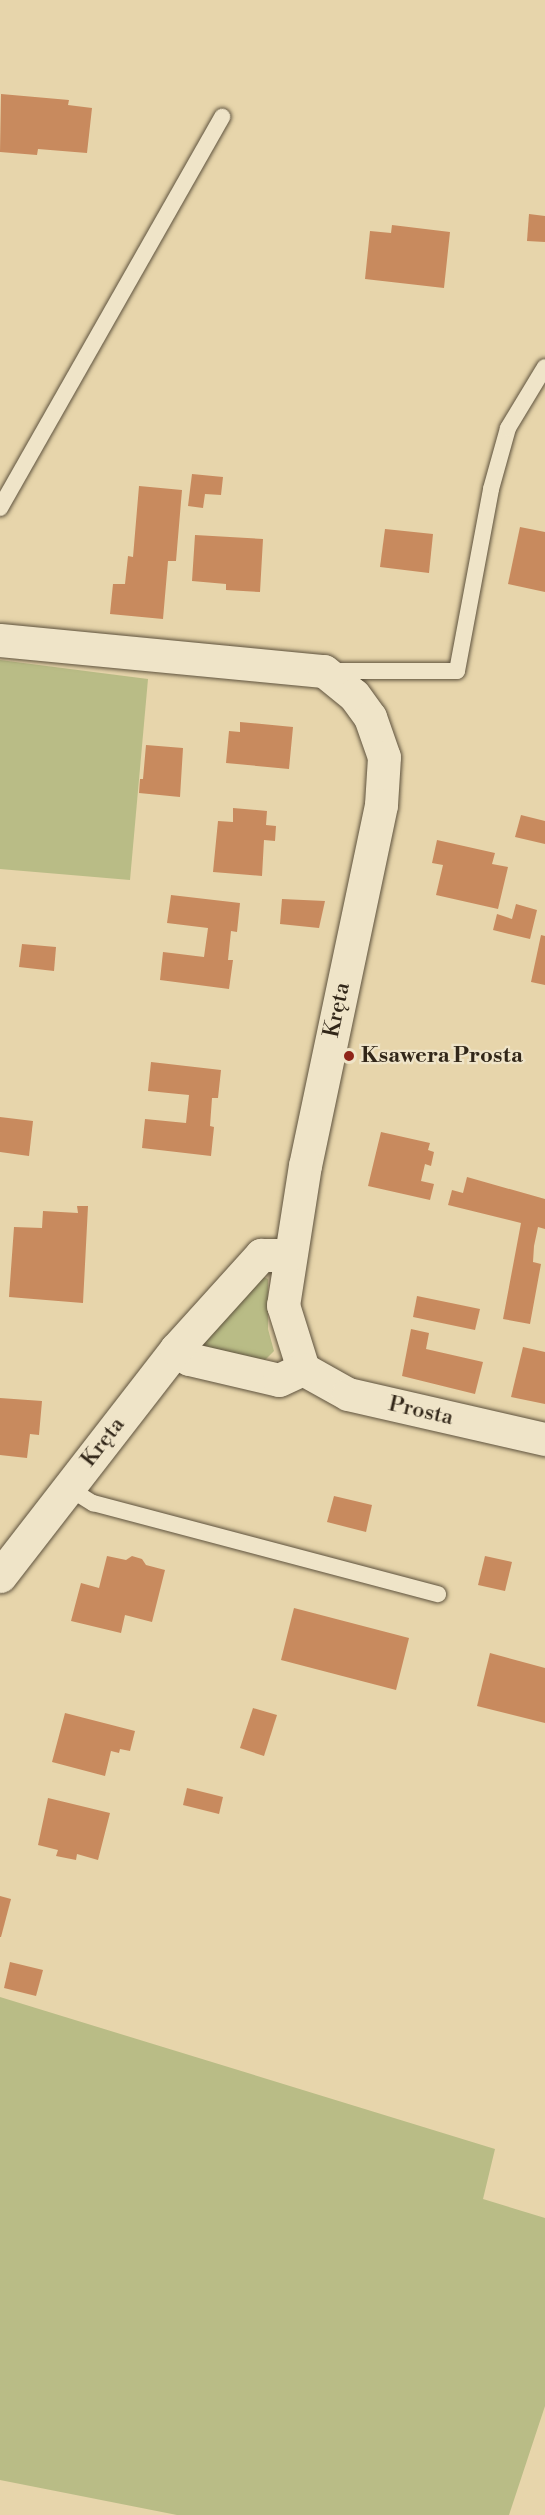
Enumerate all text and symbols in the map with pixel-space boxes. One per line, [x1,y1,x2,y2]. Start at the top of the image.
street label: Kręta [318,980,356,1040]
place label: Ksawera Prosta [361,1043,523,1069]
marker: Ksawera Prosta [342,1049,356,1063]
street label: Prosta [386,1391,456,1431]
street label: Kręta [75,1412,131,1472]

